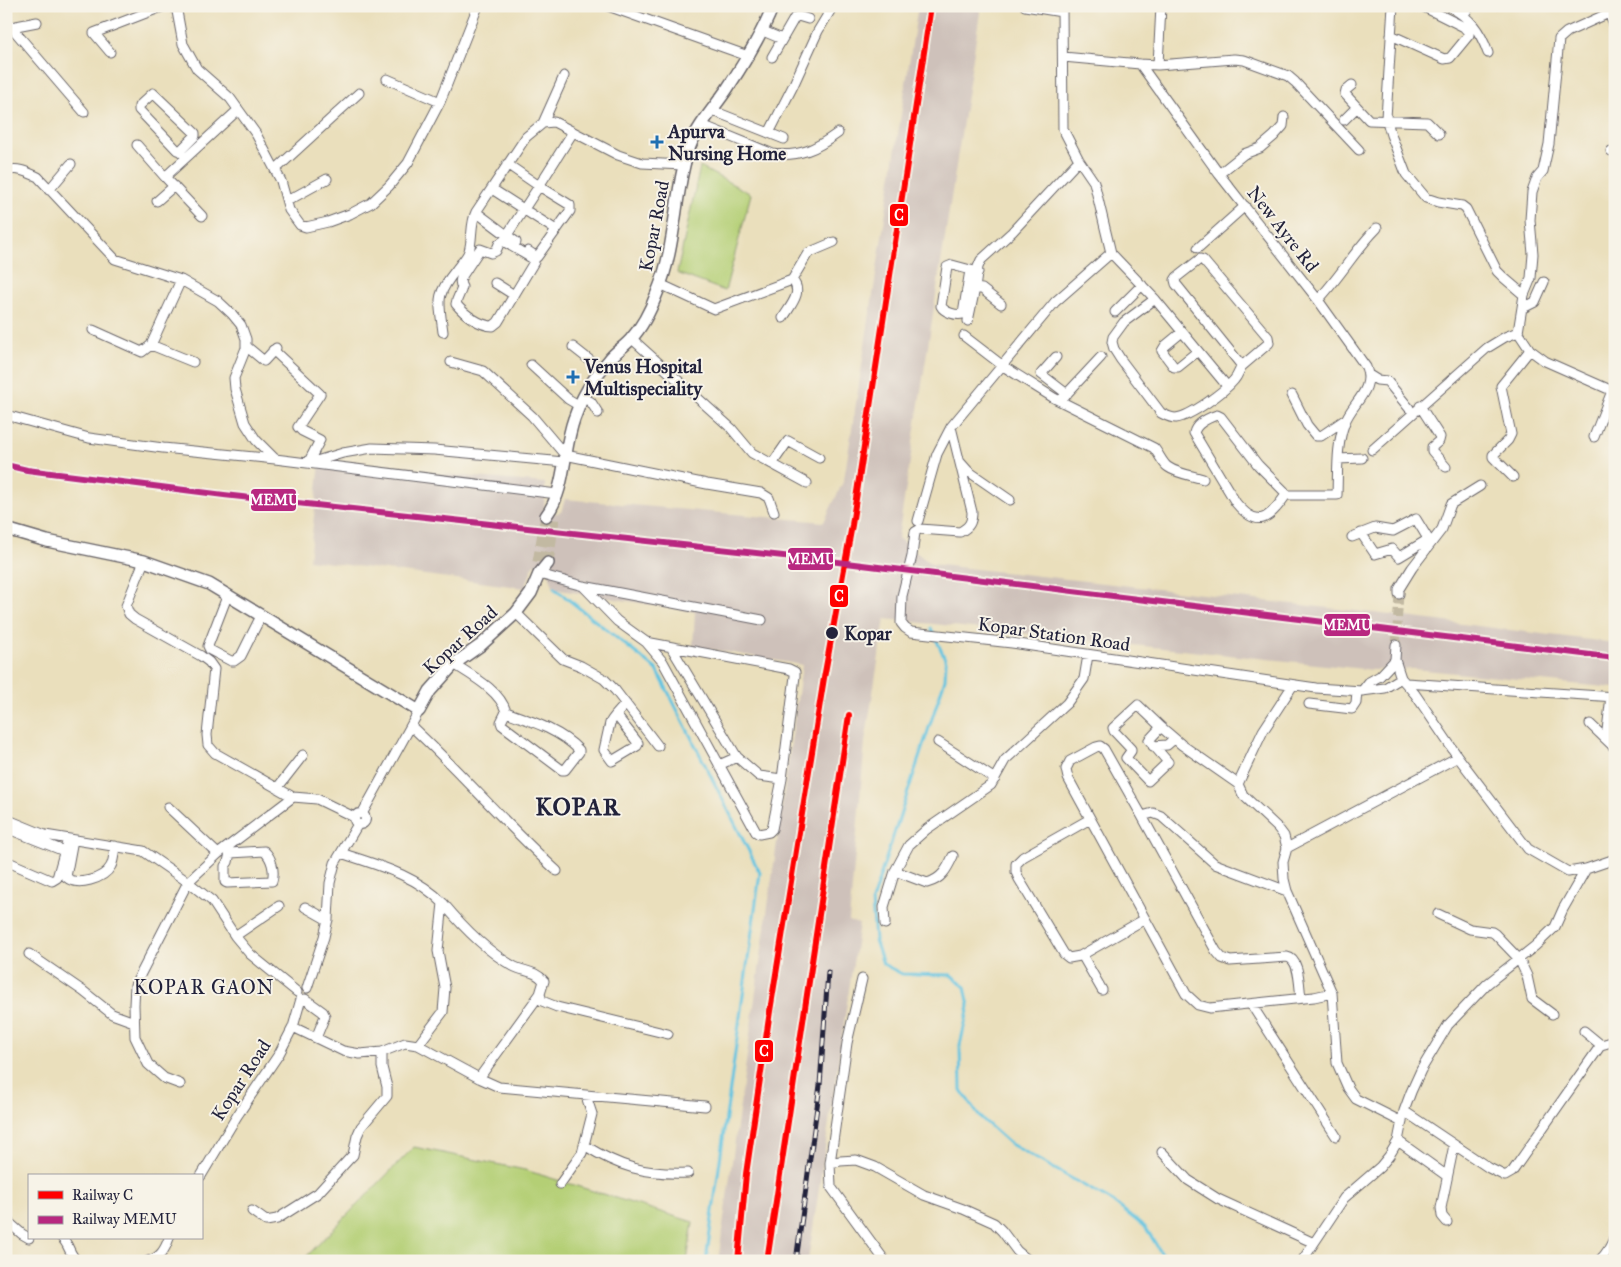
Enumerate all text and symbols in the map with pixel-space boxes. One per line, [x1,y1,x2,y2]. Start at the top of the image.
place label: Apurva Nursing Home [666,120,786,166]
marker: Apurva Nursing Home [650,135,664,149]
street label: Kopar Road [634,178,674,273]
street label: New Ayre Rd [1242,181,1324,277]
line badge: C [889,203,909,227]
text: C [894,207,904,224]
place label: Venus Hospital Multispeciality [583,355,703,401]
marker: Venus Hospital Multispeciality [566,370,580,384]
line badge: MEMU [250,488,297,512]
text: MEMU [249,492,300,509]
line badge: MEMU [787,547,834,571]
text: MEMU [786,551,837,568]
line badge: C [829,584,849,608]
text: C [834,588,844,605]
street label: Kopar Road [418,600,502,679]
street label: Kopar Station Road [976,612,1132,656]
line badge: MEMU [1323,613,1371,637]
text: MEMU [1322,617,1373,634]
place label: Kopar [844,622,892,646]
marker: Kopar [824,625,840,641]
district label: KOPAR [535,792,621,822]
district label: KOPAR GAON [134,975,274,999]
street label: Kopar Road [206,1035,276,1125]
line badge: C [754,1039,774,1063]
text: C [759,1043,769,1060]
legend [28,1174,202,1240]
text: Railway C [72,1186,133,1204]
text: Railway MEMU [72,1210,177,1228]

